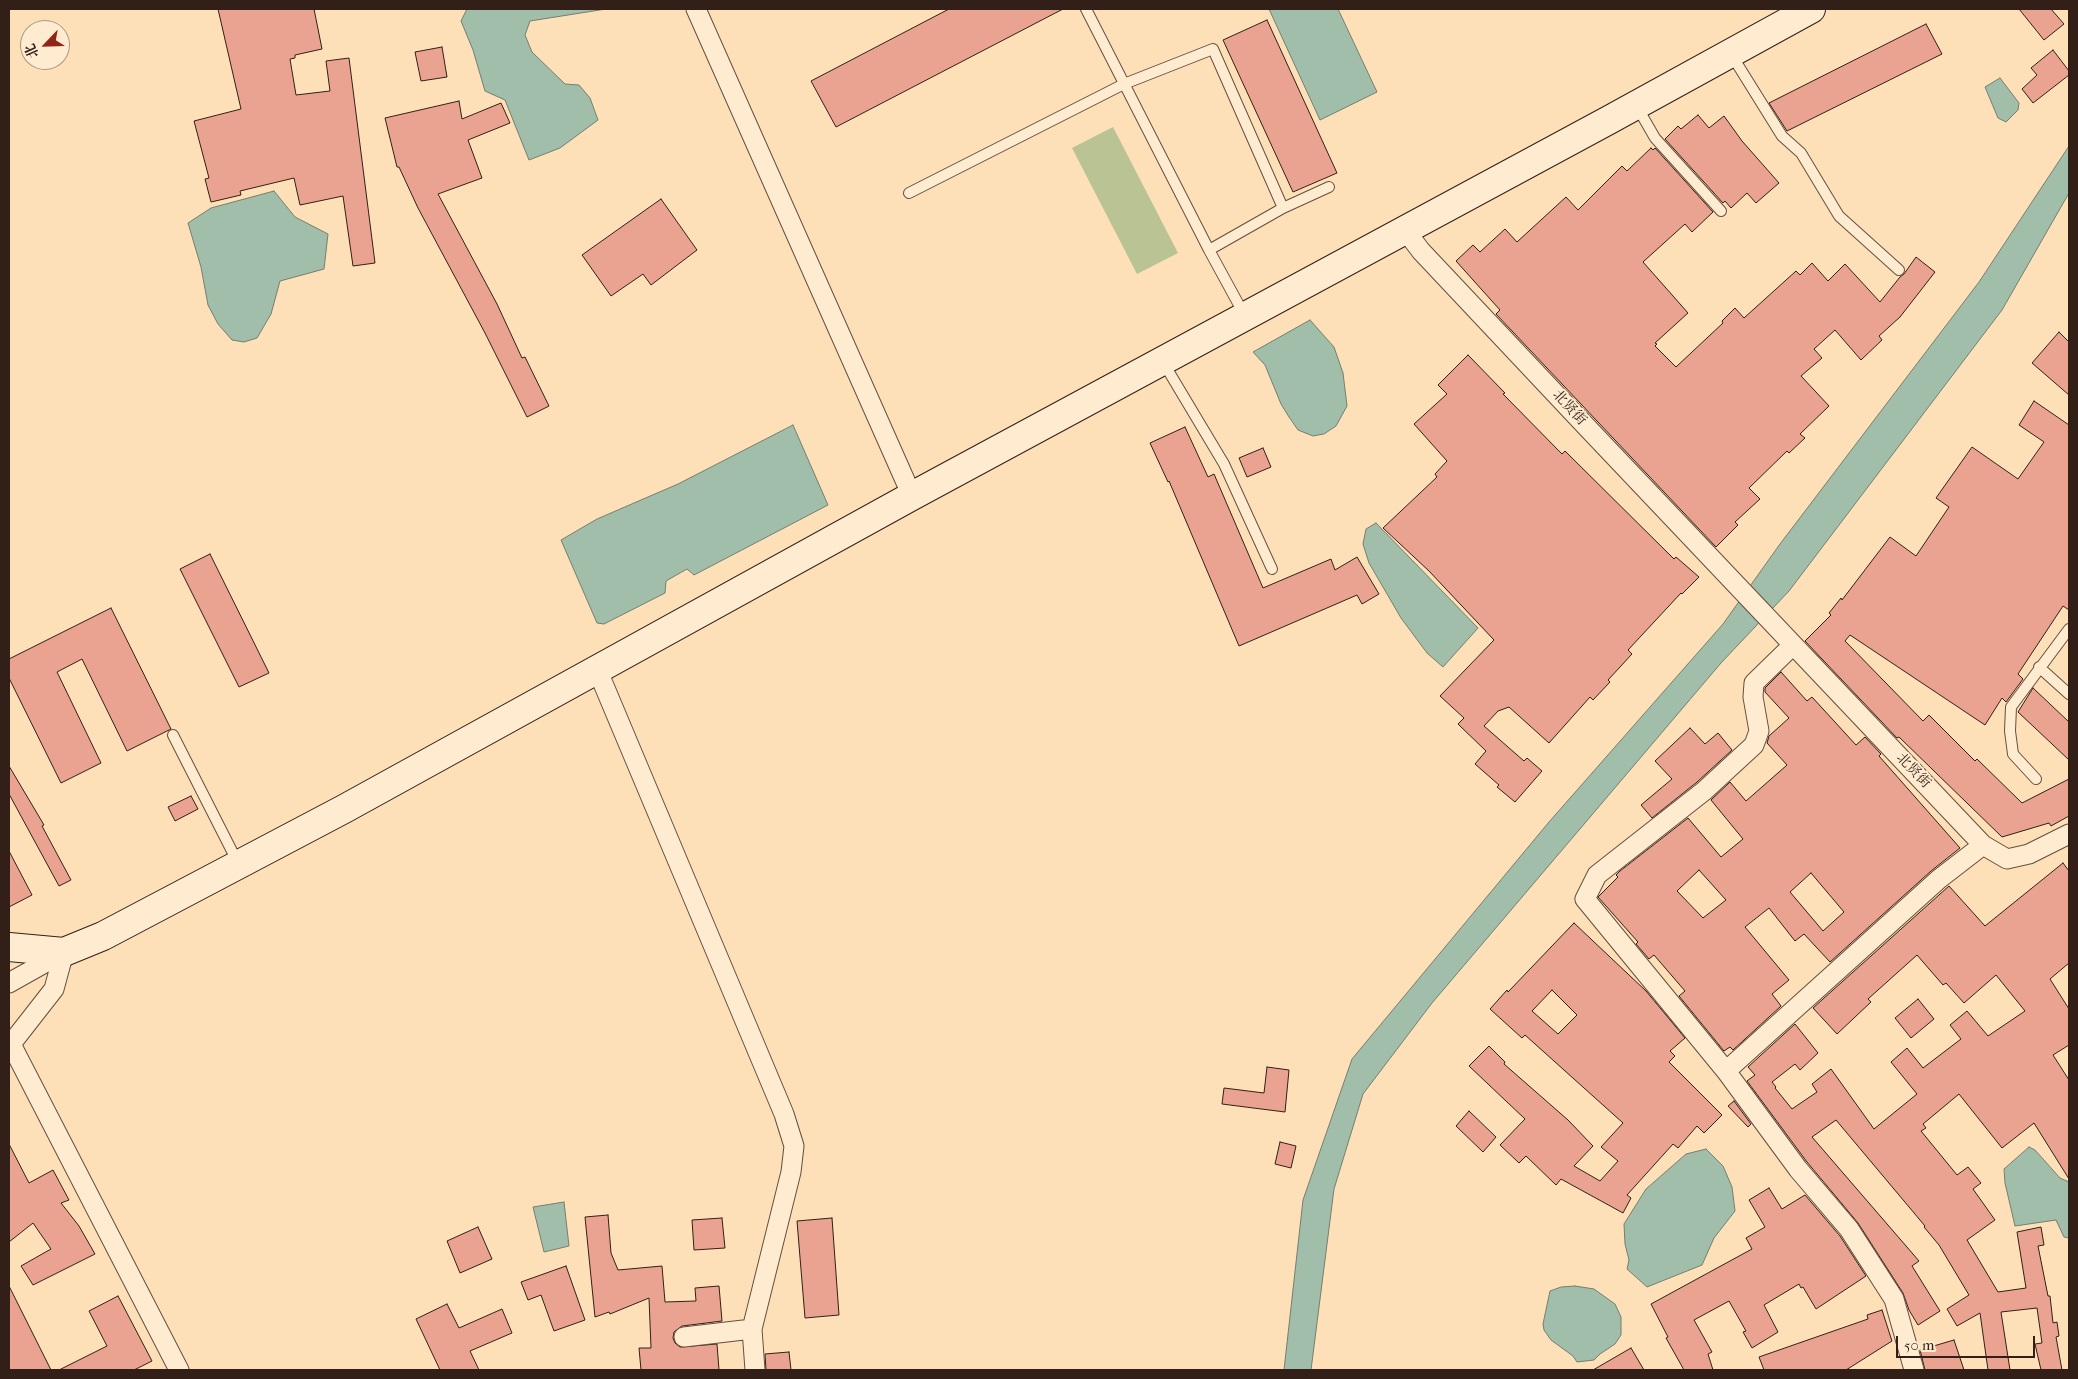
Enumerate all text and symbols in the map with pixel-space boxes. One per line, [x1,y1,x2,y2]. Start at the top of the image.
north arrow [20,20,70,70]
text: 北 [21,41,42,61]
street label: 北贤街 [1549,387,1589,429]
street label: 北贤街 [1892,750,1934,792]
scale bar [1898,1326,2037,1358]
text: 50 m [1904,1336,1934,1354]

